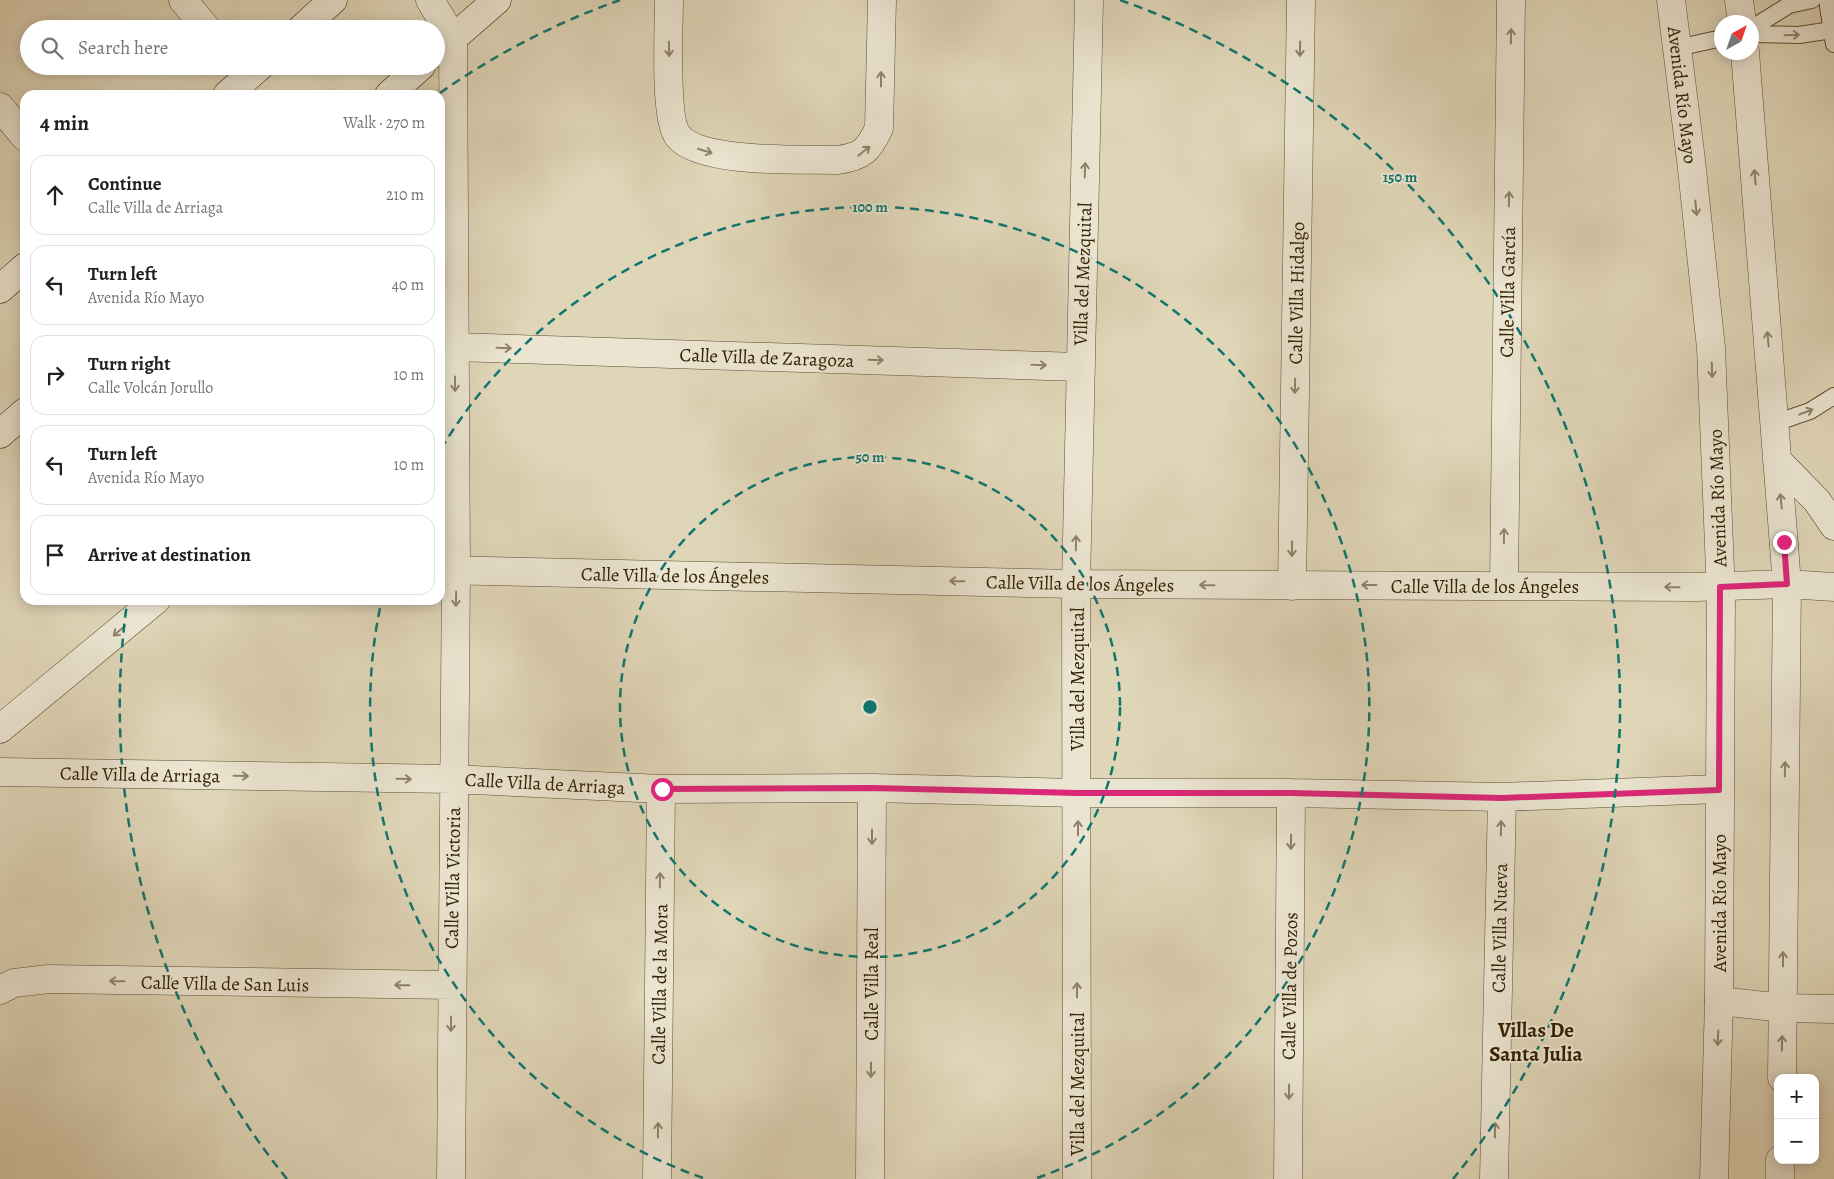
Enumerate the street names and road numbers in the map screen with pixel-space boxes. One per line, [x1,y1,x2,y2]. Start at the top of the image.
street label: Avenida Río Mayo [1661,24,1703,165]
street label: Villa del Mezquital [1067,202,1099,347]
street label: Calle Villa Hidalgo [1283,222,1311,365]
street label: Calle Villa García [1494,226,1522,358]
street label: Calle Villa de Zaragoza [679,342,855,374]
street label: Avenida Río Mayo [1703,429,1733,568]
street label: Calle Villa de los Ángeles [581,561,769,591]
street label: Calle Villa de los Ángeles [986,569,1174,599]
street label: Calle Villa de los Ángeles [1391,574,1579,600]
street label: Villa del Mezquital [1065,607,1091,752]
street label: Calle Villa de Arriaga [60,761,221,789]
street label: Calle Villa de Arriaga [464,767,626,801]
street label: Calle Villa Victoria [439,807,467,949]
street label: Avenida Río Mayo [1707,834,1733,973]
street label: Calle Villa Nueva [1486,863,1514,993]
street label: Calle Villa de la Mora [646,903,674,1065]
street label: Calle Villa de Pozos [1276,912,1304,1060]
street label: Calle Villa Real [859,927,885,1041]
street label: Calle Villa de San Luis [141,970,309,998]
street label: Villa del Mezquital [1065,1012,1091,1157]

